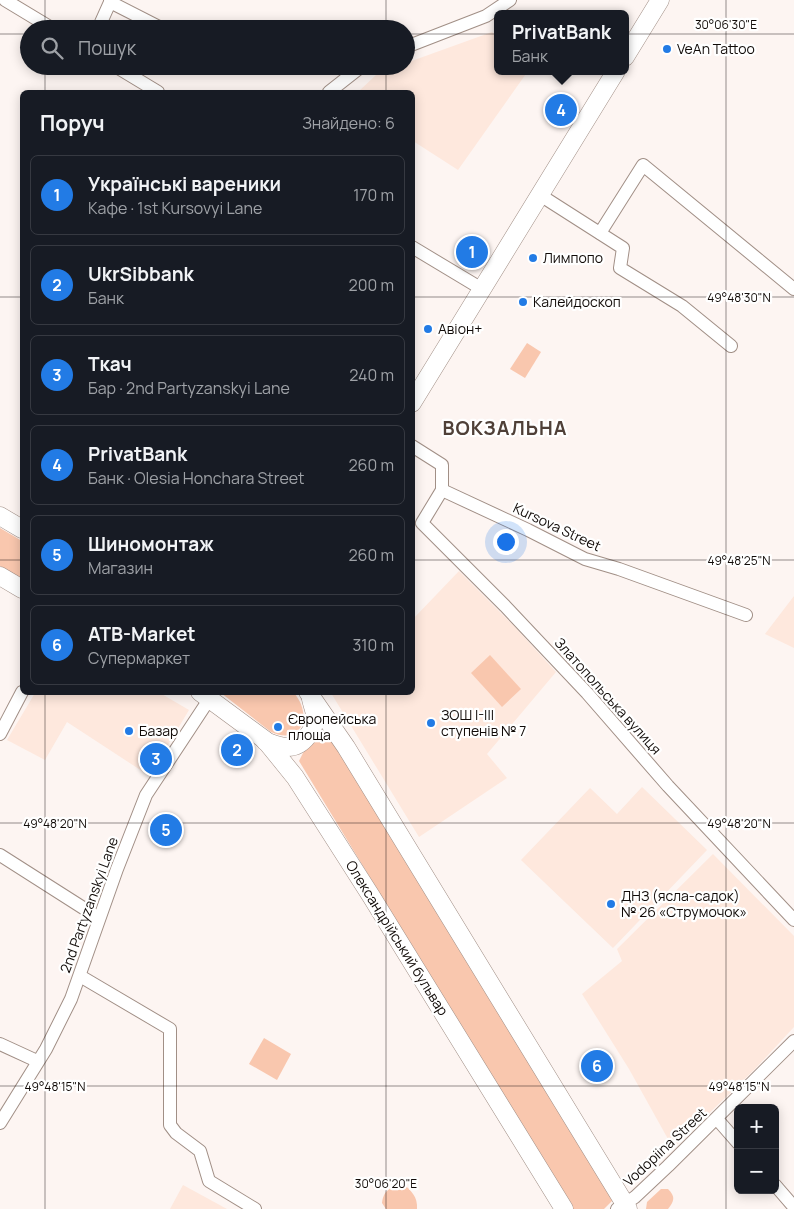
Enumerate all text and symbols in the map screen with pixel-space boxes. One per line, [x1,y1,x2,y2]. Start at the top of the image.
popup [494,10,629,75]
text: 30°06'30"E [695,16,757,33]
text: PrivatBank [512,19,611,45]
search box [20,20,415,75]
icon: search [38,34,66,62]
text: Пошук [78,35,136,61]
place label: VeAn Tattoo [677,39,755,58]
marker: VeAn Tattoo [661,43,673,55]
text: Банк [512,45,548,67]
pin: 4 [545,91,577,129]
text: Поруч [40,109,105,137]
text: Знайдено: 6 [302,112,395,134]
text: Українські вареники [88,171,281,197]
text: 1 [53,184,61,206]
text: 170 m [353,184,394,206]
text: Кафе · 1st Kursovyi Lane [88,197,262,219]
pin: 1 [456,233,488,271]
place label: Лимпопо [543,248,603,267]
marker: Лимпопо [527,252,539,264]
text: UkrSibbank [88,261,194,287]
text: 2 [52,274,62,296]
text: 200 m [349,274,394,296]
text: Банк [88,287,124,309]
text: 49°48'30"N [707,289,771,306]
place label: Калейдоскоп [533,292,621,311]
marker: Калейдоскоп [517,296,529,308]
place label: Авіон+ [438,319,482,338]
marker: Авіон+ [422,323,434,335]
text: Ткач [88,351,132,377]
text: 3 [52,364,62,386]
text: 240 m [349,364,394,386]
text: Бар · 2nd Partyzanskyi Lane [88,377,290,399]
district label: ВОКЗАЛЬНА [443,415,567,441]
text: PrivatBank [88,441,187,467]
text: 4 [52,454,62,476]
text: 260 m [348,454,394,476]
text: Банк · Olesia Honchara Street [88,467,305,489]
street label: Kursova Street [510,498,604,555]
your location [493,529,519,555]
text: Шиномонтаж [88,531,214,557]
text: 5 [52,544,62,566]
text: 260 m [348,544,394,566]
text: 49°48'25"N [707,552,771,569]
text: Магазин [88,557,153,579]
text: ATB-Market [88,621,196,647]
street label: Златопольська вулиця [551,633,666,758]
text: 6 [52,634,62,656]
text: 310 m [352,634,394,656]
text: Супермаркет [88,647,190,669]
place label: ЗОШ І-ІІІ ступенів № 7 [441,705,526,740]
place label: Європейська площа [288,709,376,744]
marker: ЗОШ І-ІІІ ступенів № 7 [425,717,437,729]
place label: Базар [139,721,178,740]
marker: Європейська площа [272,721,284,733]
marker: Базар [123,725,135,737]
pin: 2 [221,731,253,769]
pin: 3 [140,740,172,778]
pin: 5 [150,811,182,849]
text: 49°48'20"N [23,815,87,832]
text: 49°48'20"N [707,815,771,832]
street label: 2nd Partyzanskyi Lane [55,834,122,975]
street label: Олександрійський бульвар [342,857,453,1019]
place label: ДНЗ (ясла-садок) № 26 «Струмочок» [621,886,747,921]
marker: ДНЗ (ясла-садок) № 26 «Струмочок» [605,898,617,910]
pin: 6 [581,1047,613,1085]
text: 49°48'15"N [25,1078,85,1095]
text: 49°48'15"N [709,1078,769,1095]
street label: Vodopiina Street [619,1103,711,1190]
map controls [734,1104,779,1194]
button: + [734,1104,779,1149]
button: − [734,1149,779,1194]
text: 30°06'20"E [355,1175,417,1192]

